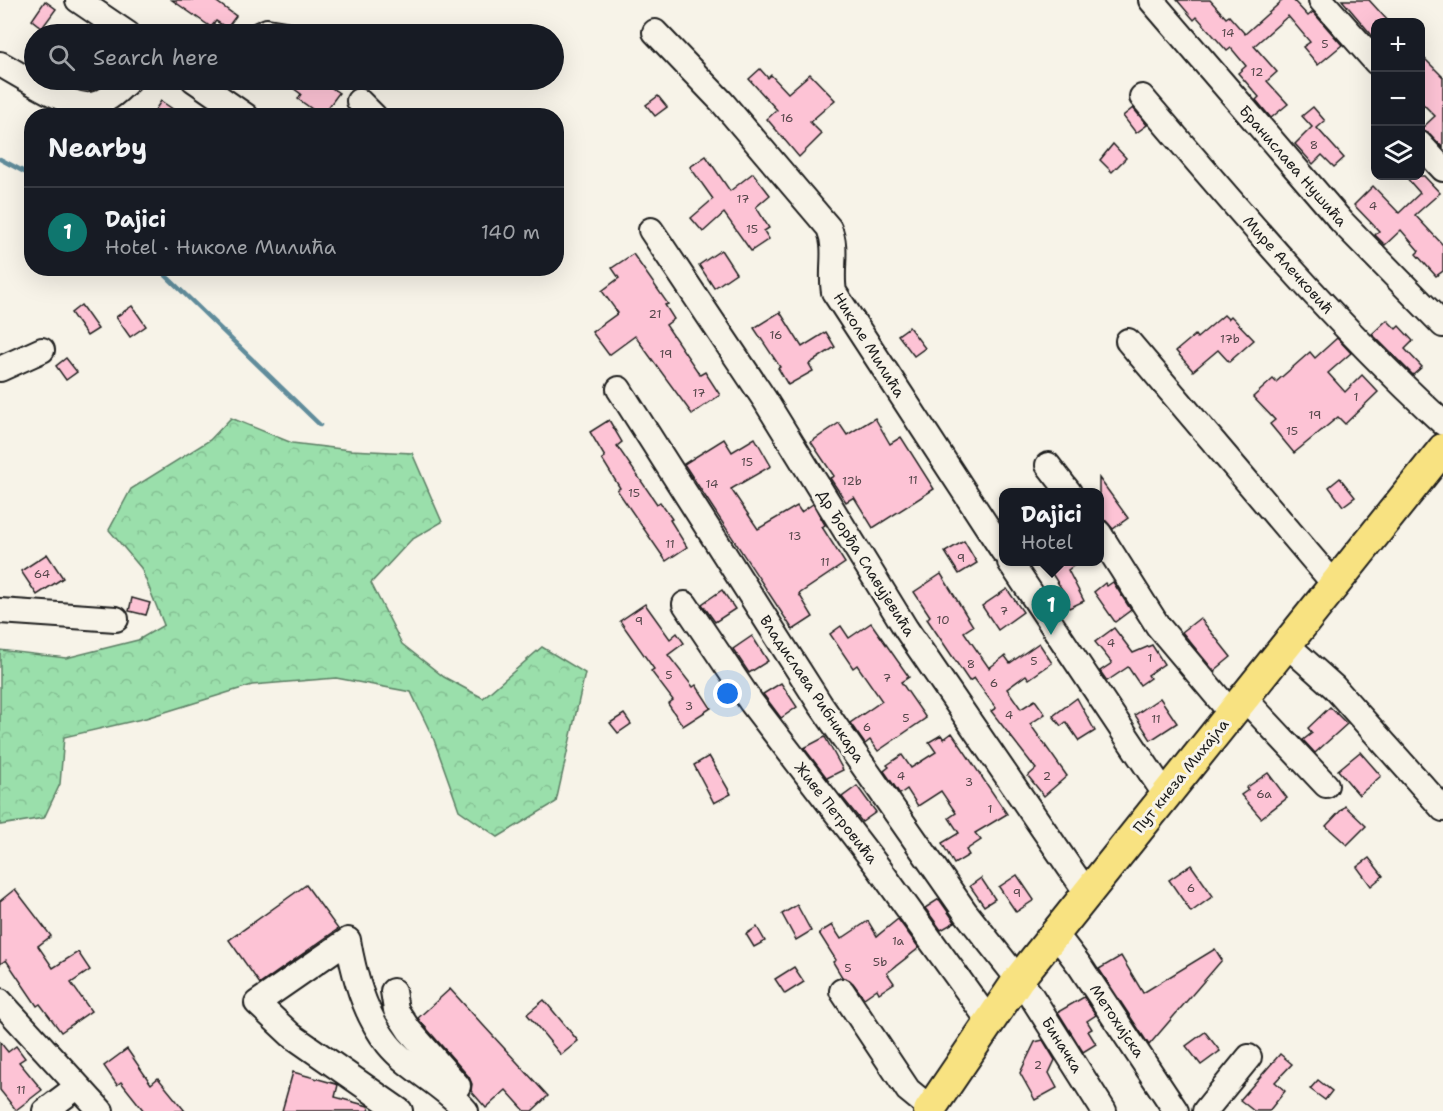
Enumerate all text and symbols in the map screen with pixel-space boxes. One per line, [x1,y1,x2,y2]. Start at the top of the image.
map controls [1371,18,1425,180]
button: + [1371,18,1425,72]
search box [24,24,564,90]
house number: 14 [1222,25,1234,41]
house number: 5 [1321,36,1329,52]
icon: search [45,41,78,74]
text: Search here [93,43,219,72]
house number: 12 [1251,64,1263,80]
button: − [1371,72,1425,126]
street label: Бранислава Нушића [1235,101,1352,231]
house number: 16 [780,110,794,126]
button: layers [1371,126,1425,180]
text: Nearby [48,130,147,165]
house number: 8 [1310,137,1318,153]
house number: 17 [737,191,749,207]
house number: 4 [1369,198,1377,214]
text: Dajici [105,205,166,234]
street label: Мире Алечковић [1238,212,1338,318]
text: 1 [63,219,72,245]
text: 140 m [481,219,540,245]
house number: 15 [746,221,758,237]
text: Hotel · Николе Милића [105,234,336,260]
street label: Николе Милића [829,289,910,402]
house number: 21 [649,306,661,322]
house number: 16 [769,327,783,343]
house number: 17b [1220,331,1240,347]
house number: 19 [660,346,672,362]
house number: 17 [693,385,705,401]
house number: 1 [1353,389,1359,405]
house number: 19 [1309,407,1321,423]
house number: 15 [1286,423,1298,439]
house number: 15 [741,454,753,470]
house number: 11 [908,472,918,488]
house number: 12b [842,473,862,489]
house number: 14 [706,476,718,492]
house number: 15 [628,485,640,501]
street label: Др Ђорђа Славујевића [813,486,920,641]
popup [999,488,1104,566]
text: Dajici [1021,500,1082,529]
house number: 13 [789,528,801,544]
text: Hotel [1021,529,1073,555]
house number: 11 [665,536,675,552]
house number: 9 [957,550,965,566]
house number: 11 [820,554,830,570]
house number: 64 [34,566,50,582]
pin: 1 [1032,586,1070,635]
house number: 7 [1000,603,1008,619]
street label: Владислава Рибникара [755,611,869,767]
house number: 10 [936,612,950,628]
house number: 9 [635,613,643,629]
house number: 4 [1107,635,1115,651]
house number: 1 [1147,650,1153,666]
house number: 5 [1030,653,1038,669]
house number: 8 [967,656,975,672]
house number: 5 [665,667,673,683]
house number: 7 [883,670,891,686]
house number: 6 [990,675,998,691]
your location [713,679,742,708]
house number: 3 [685,698,693,714]
house number: 4 [1005,707,1013,723]
house number: 5 [902,710,910,726]
house number: 11 [1151,711,1161,727]
street label: Пут кнеза Михајла [1129,714,1234,837]
house number: 6 [863,719,871,735]
street label: Живе Петровића [790,758,882,868]
house number: 4 [897,768,905,784]
house number: 2 [1043,768,1051,784]
house number: 3 [965,774,973,790]
house number: 6a [1256,786,1272,802]
house number: 1 [987,801,993,817]
house number: 6 [1187,880,1195,896]
house number: 9 [1013,885,1021,901]
house number: 1a [892,933,905,949]
house number: 5b [873,954,887,970]
house number: 5 [844,960,852,976]
street label: Метохијска [1085,980,1149,1062]
street label: Биначка [1037,1013,1087,1077]
house number: 2 [1034,1057,1042,1073]
house number: 11 [16,1082,26,1098]

